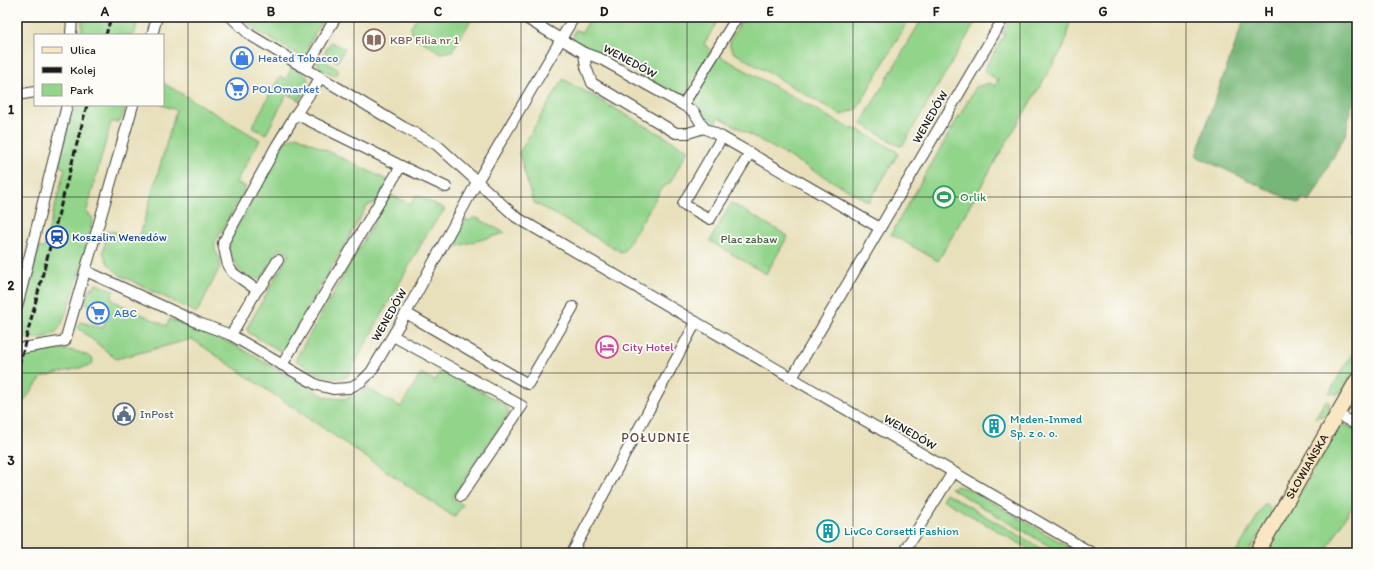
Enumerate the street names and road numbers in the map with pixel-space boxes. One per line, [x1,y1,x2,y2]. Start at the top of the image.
street label: WENEDÓW [601,41,659,81]
street label: WENEDÓW [909,88,951,146]
street label: WENEDÓW [368,286,410,344]
street label: WENEDÓW [881,411,939,453]
street label: SŁOWIAŃSKA [1283,431,1331,501]

